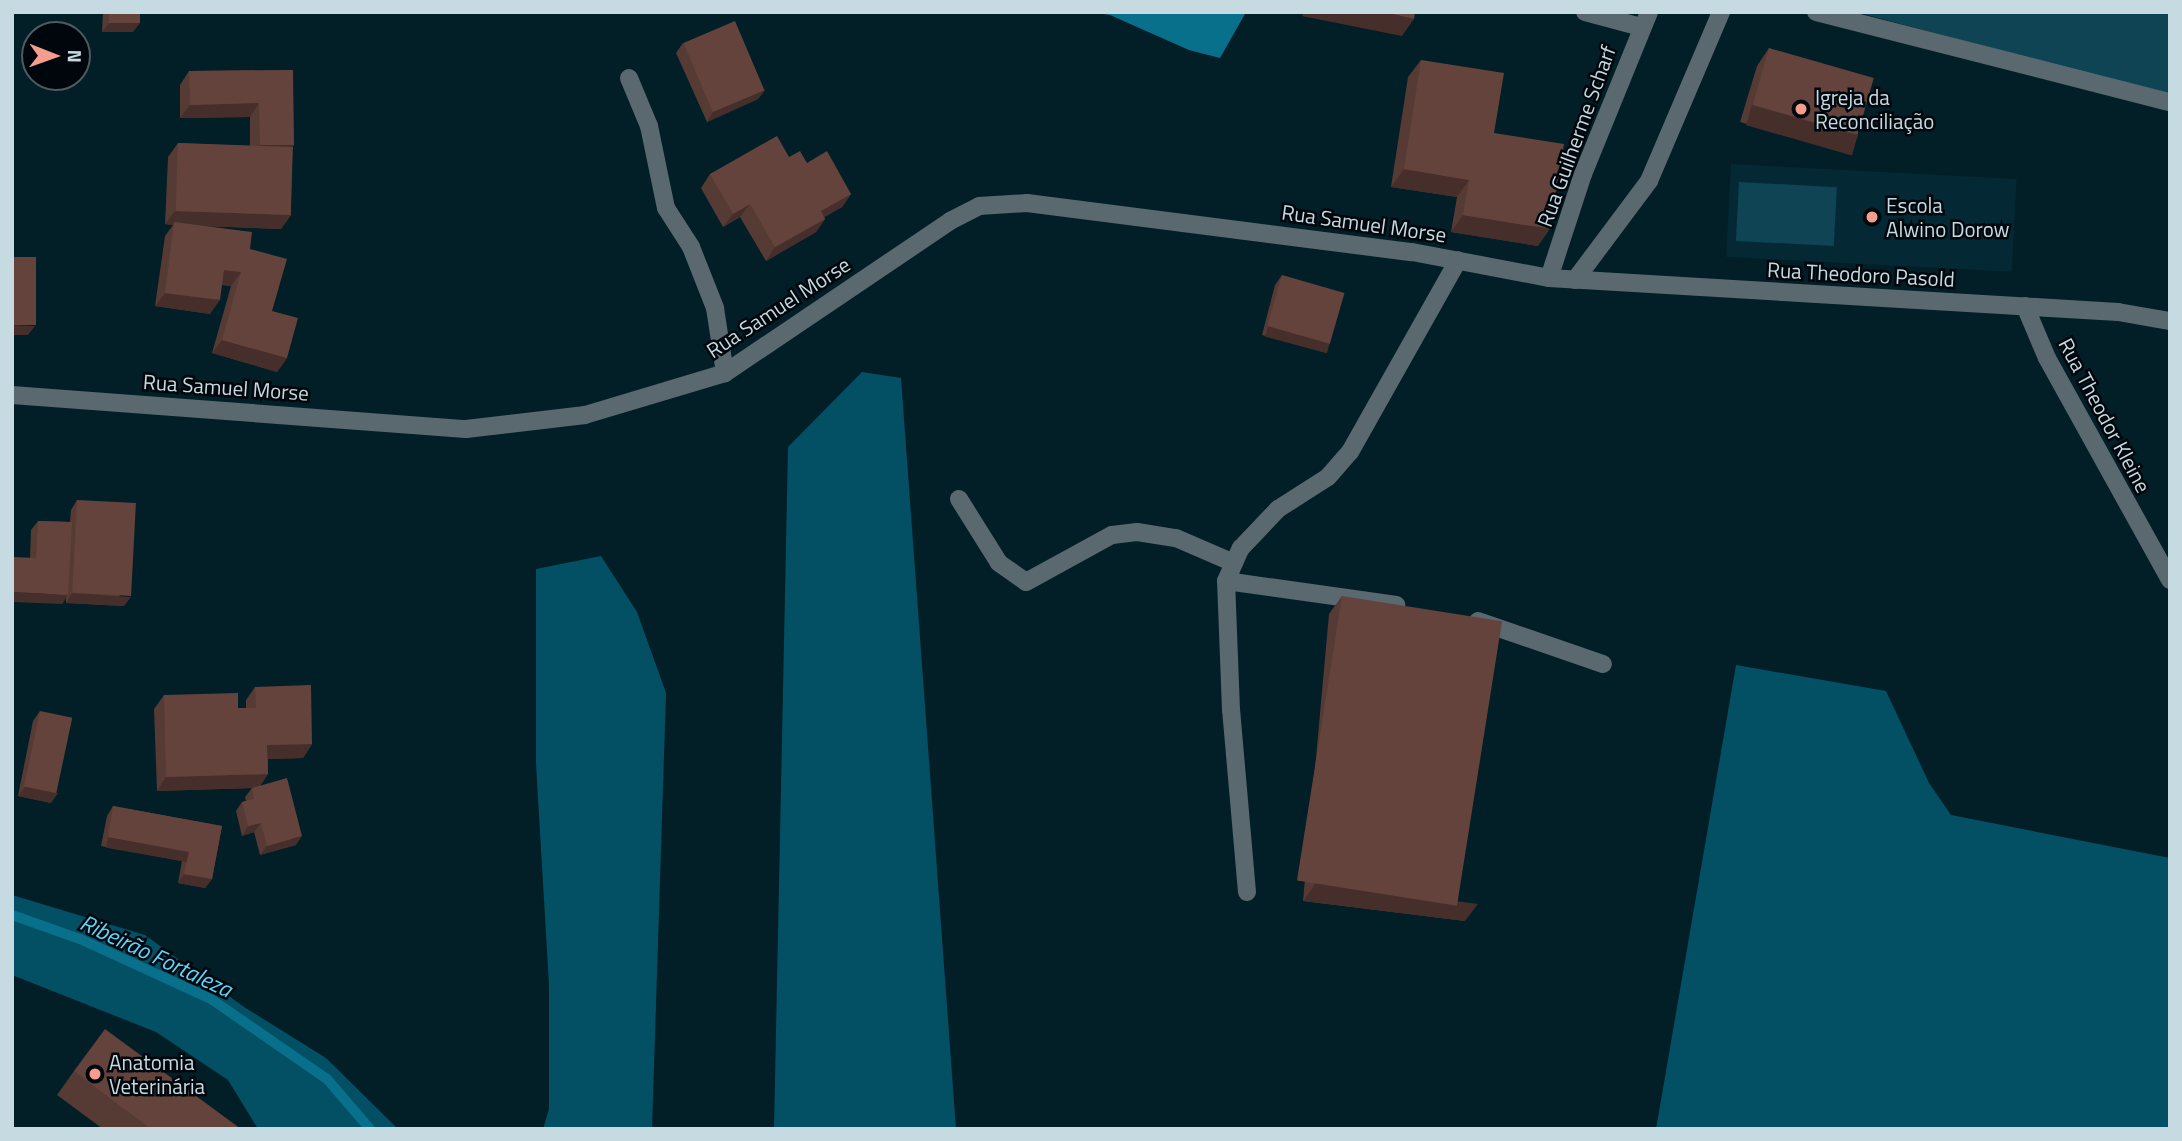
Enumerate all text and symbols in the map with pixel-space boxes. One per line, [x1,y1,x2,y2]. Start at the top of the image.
north arrow [21,21,91,91]
street label: Rua Guilherme Scharf [1531,42,1621,230]
text: N [61,49,90,63]
place label: Igreja da Reconciliação [1815,84,1934,134]
marker: Igreja da Reconciliação [1793,101,1809,117]
place label: Escola Alwino Dorow [1886,192,2010,242]
street label: Rua Samuel Morse [1280,199,1448,247]
marker: Escola Alwino Dorow [1864,209,1880,225]
street label: Rua Samuel Morse [701,251,855,363]
street label: Rua Theodoro Pasold [1767,257,1955,291]
street label: Rua Theodor Kleine [2054,334,2156,496]
street label: Rua Samuel Morse [142,369,310,405]
water label: Ribeirão Fortaleza [76,909,236,1003]
place label: Anatomia Veterinária [109,1049,205,1099]
marker: Anatomia Veterinária [87,1066,103,1082]

